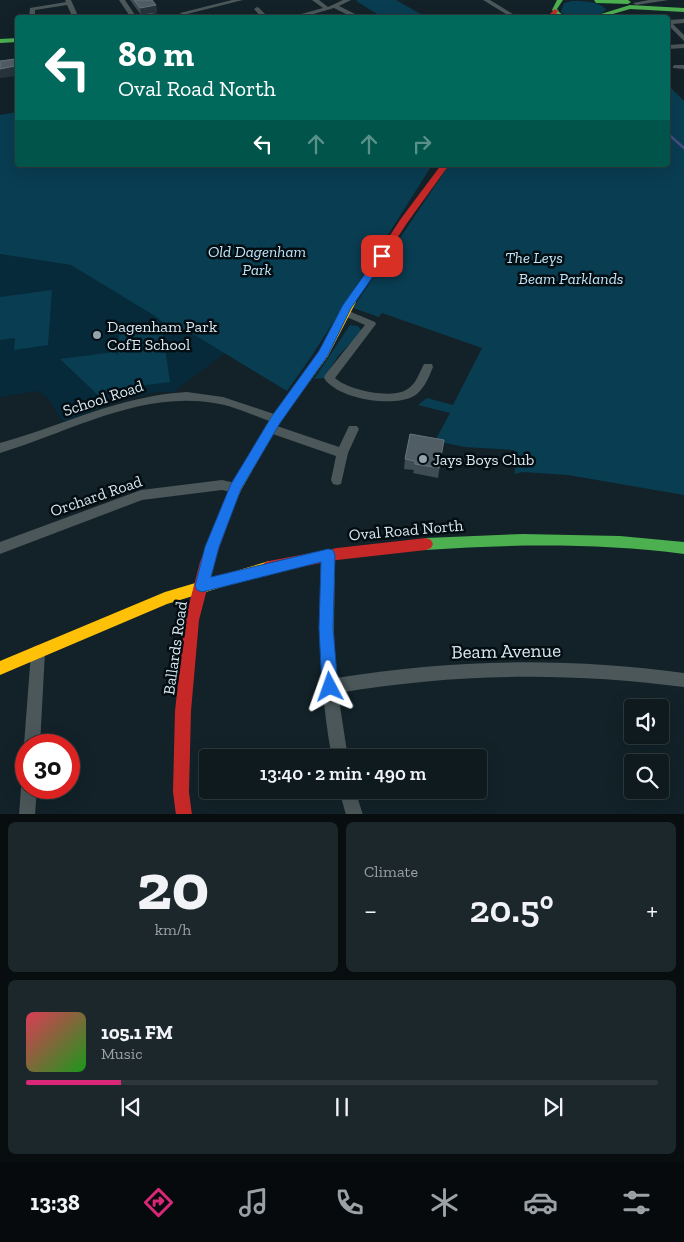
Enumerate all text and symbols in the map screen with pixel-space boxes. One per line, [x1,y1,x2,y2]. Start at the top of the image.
text: 80 m [118,33,194,75]
icon: left [35,35,100,100]
text: Oval Road North [118,75,276,102]
icon: left [249,130,277,158]
icon: ahead [302,130,330,158]
icon: ahead [355,130,383,158]
icon: right [408,130,436,158]
pin [361,235,403,277]
park label: Old Dagenham Park [208,242,306,279]
icon: arrive [368,242,396,270]
park label: The Leys [505,248,563,267]
park label: Beam Parklands [519,269,624,288]
place label: Dagenham Park CofE School [107,317,218,354]
marker: Dagenham Park CofE School [91,329,103,341]
street label: School Road [60,376,146,420]
place label: Jays Boys Club [433,450,534,469]
marker: Jays Boys Club [417,453,429,465]
street label: Orchard Road [48,471,145,521]
street label: Oval Road North [348,516,464,544]
street label: Ballards Road [159,600,191,696]
street label: Beam Avenue [451,639,561,663]
position arrow [303,660,355,712]
map controls [624,699,669,799]
button: sound [624,699,669,744]
speed limit sign: 30 [15,734,80,799]
button: search [624,754,669,799]
text: 13:40 · 2 min · 490 m [260,762,426,785]
text: 20 [137,848,209,926]
text: Climate [364,862,418,881]
text: 20.5° [469,886,554,932]
text: − [364,894,377,927]
text: + [646,894,658,927]
text: km/h [155,920,191,939]
text: 105.1 FM [101,1021,173,1044]
text: Music [101,1044,143,1063]
icon: previous [117,1093,145,1121]
icon: pause [328,1093,356,1121]
icon: next [539,1093,567,1121]
icon: directions [141,1185,176,1220]
icon: music [236,1185,271,1220]
icon: phone [332,1185,367,1220]
icon: climate [427,1185,462,1220]
icon: car [523,1185,558,1220]
icon: filters [619,1185,654,1220]
text: 13:38 [30,1189,80,1216]

